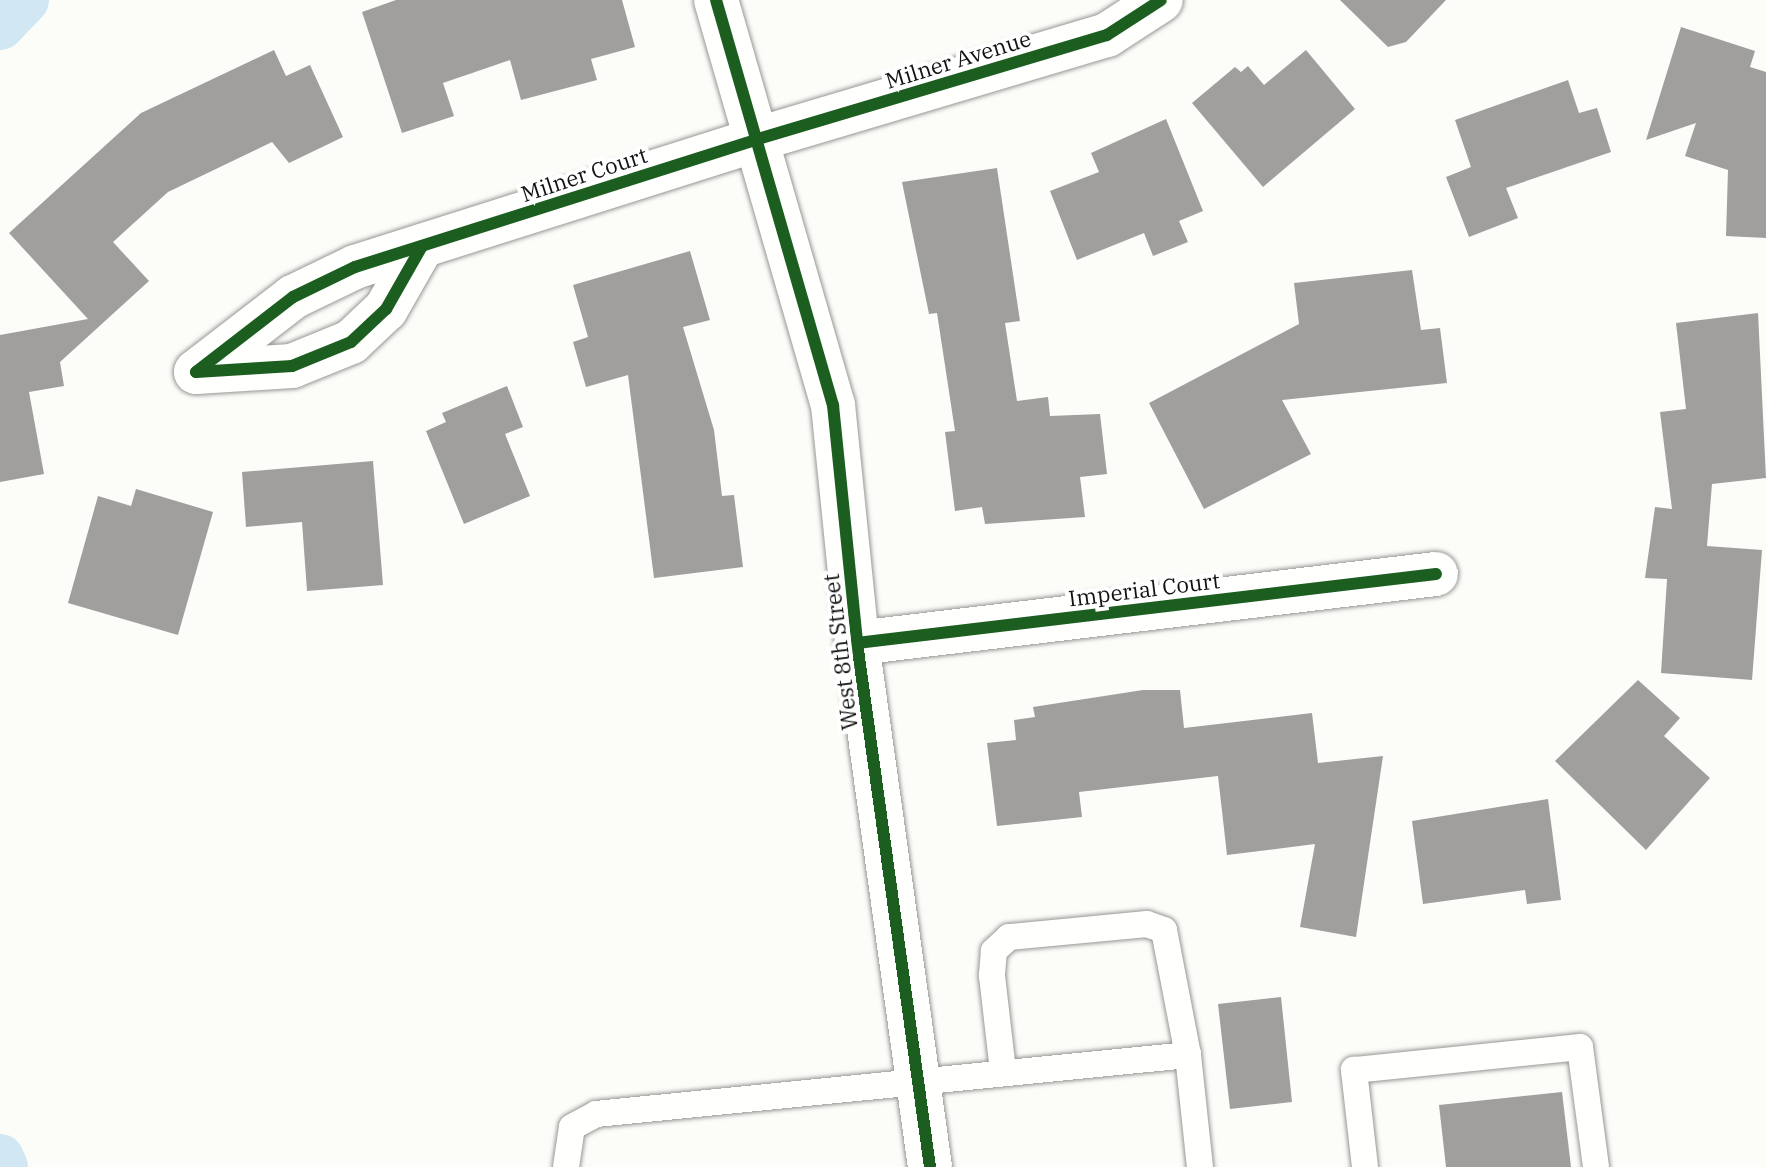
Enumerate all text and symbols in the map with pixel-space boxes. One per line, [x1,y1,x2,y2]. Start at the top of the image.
street label: Milner Avenue [882,24,1034,94]
street label: Milner Court [518,141,650,207]
street label: Imperial Court [1067,567,1221,611]
street label: West 8th Street [817,572,863,732]

